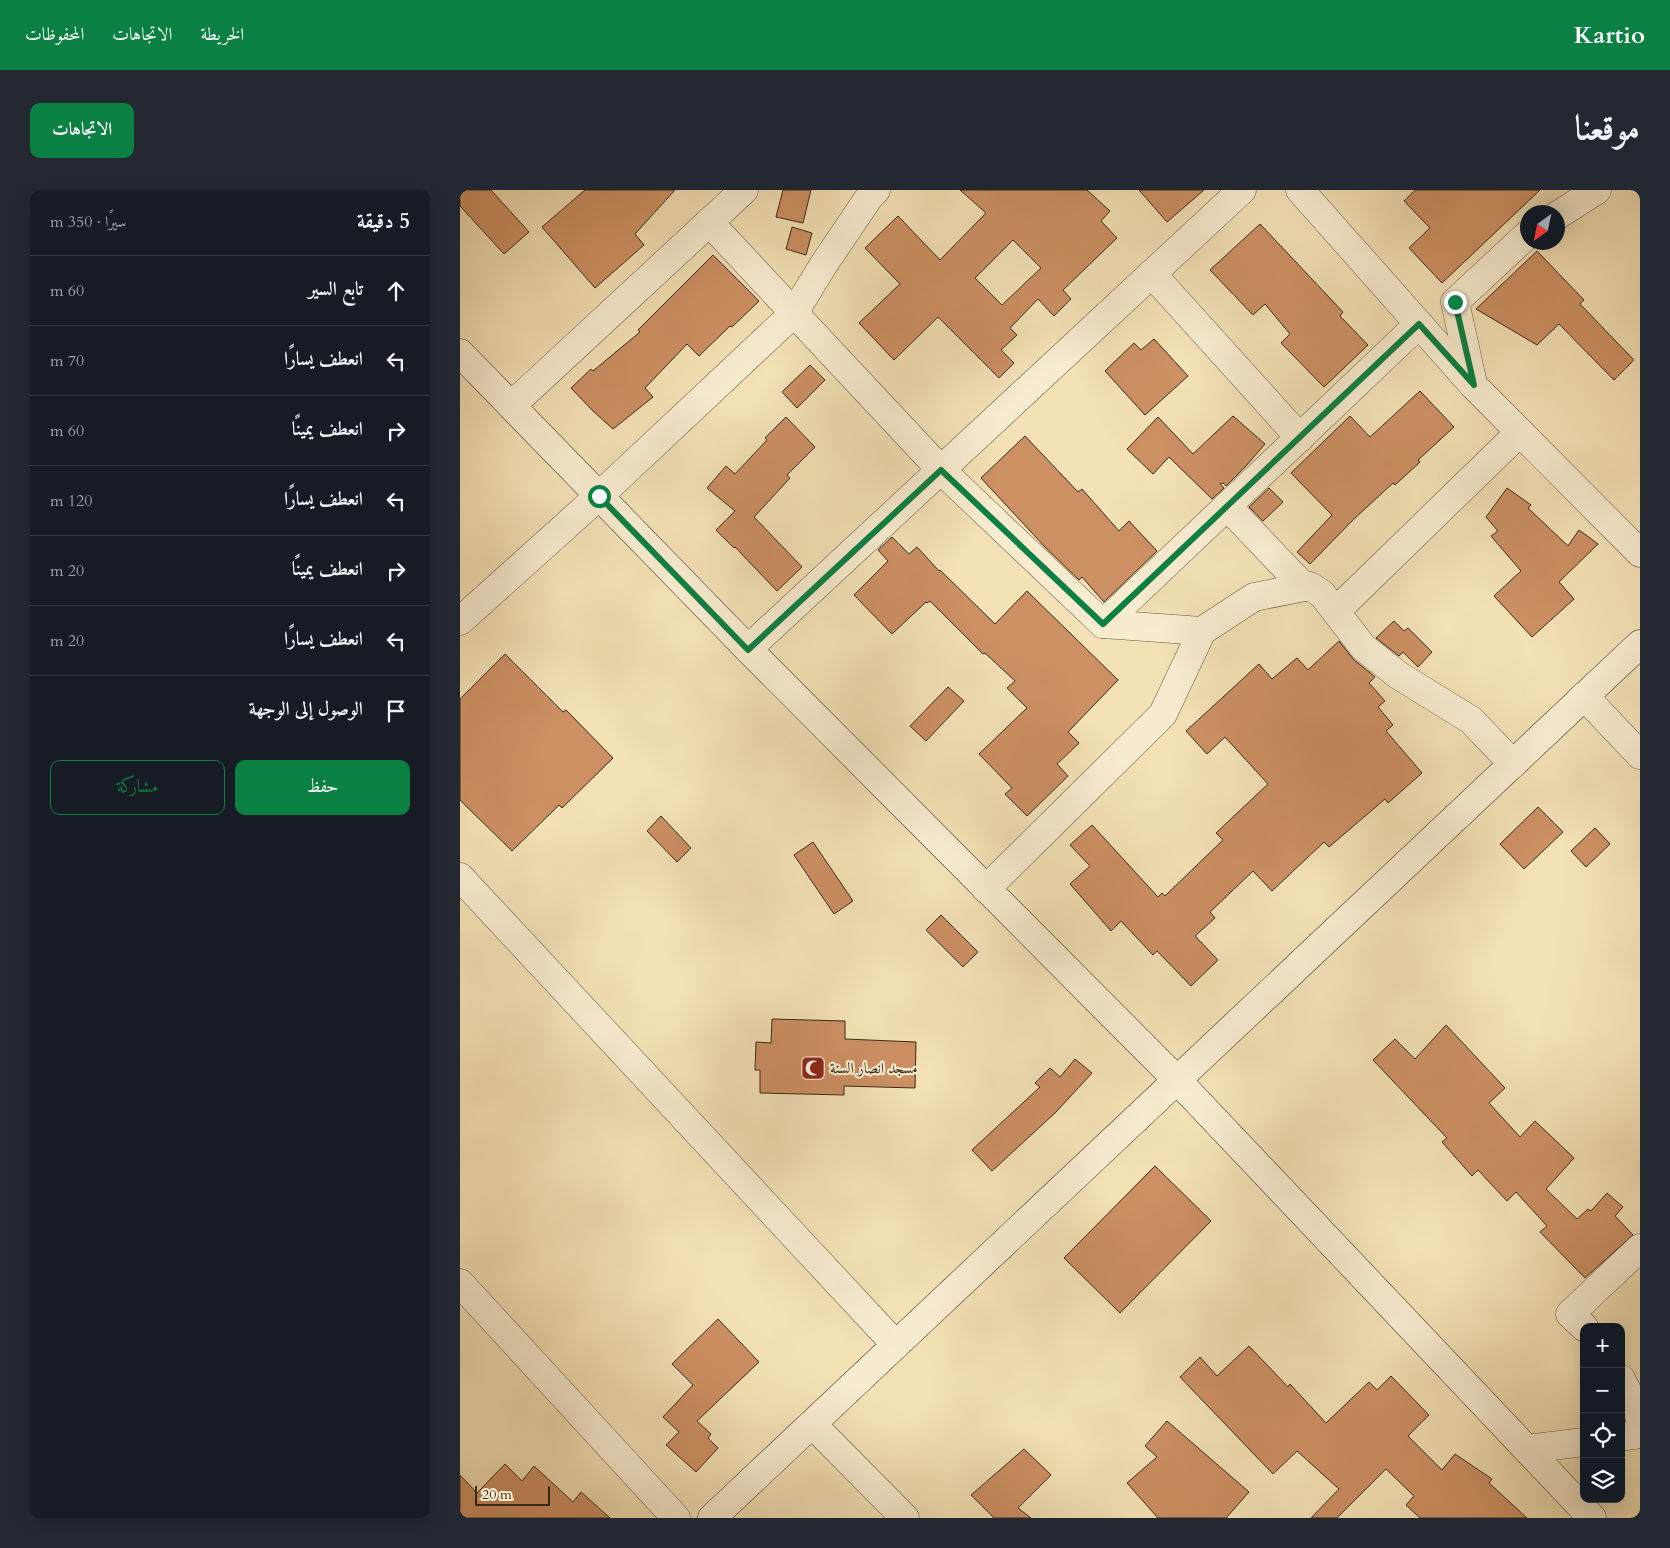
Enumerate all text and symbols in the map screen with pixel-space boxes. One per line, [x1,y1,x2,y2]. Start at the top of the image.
text: Kartio [1574,19,1645,52]
text: المحفوظات [25,22,84,47]
text: الاتجاهات [112,22,172,47]
text: الخريطة [200,22,244,47]
button: الاتجاهات [30,103,134,158]
text: موقعنا [1575,104,1640,152]
north arrow [1520,205,1565,250]
text: 5 دقيقة [357,207,410,236]
text: سيرًا · 350 m [50,211,126,233]
text: تابع السير [308,276,363,302]
icon: ahead [382,277,410,305]
text: 60 m [50,280,84,302]
route end [1444,291,1467,314]
text: انعطف يسارًا [284,346,363,372]
icon: left [382,347,410,375]
text: 70 m [50,350,84,372]
text: انعطف يمينًا [292,416,363,442]
icon: right [382,417,410,445]
text: 60 m [50,420,84,442]
route start [588,485,611,508]
text: انعطف يسارًا [284,486,363,512]
icon: left [382,487,410,515]
text: 120 m [50,490,92,512]
text: انعطف يمينًا [292,556,363,582]
icon: right [382,557,410,585]
text: 20 m [50,560,84,582]
text: انعطف يسارًا [284,626,363,652]
icon: left [382,627,410,655]
text: 20 m [50,630,84,652]
text: الوصول إلى الوجهة [249,696,363,722]
icon: arrive [382,697,410,725]
button: مشاركة [50,760,225,815]
button: حفظ [235,760,410,815]
mosque icon: مسجد انصار السنة [800,1055,826,1081]
place label: مسجد انصار السنة [830,1058,918,1078]
map controls [1580,1323,1625,1503]
button: + [1580,1323,1625,1368]
button: − [1580,1368,1625,1413]
button: locate [1580,1413,1625,1458]
button: layers [1580,1458,1625,1503]
scale bar [475,1483,550,1506]
text: 20 m [482,1485,512,1504]

